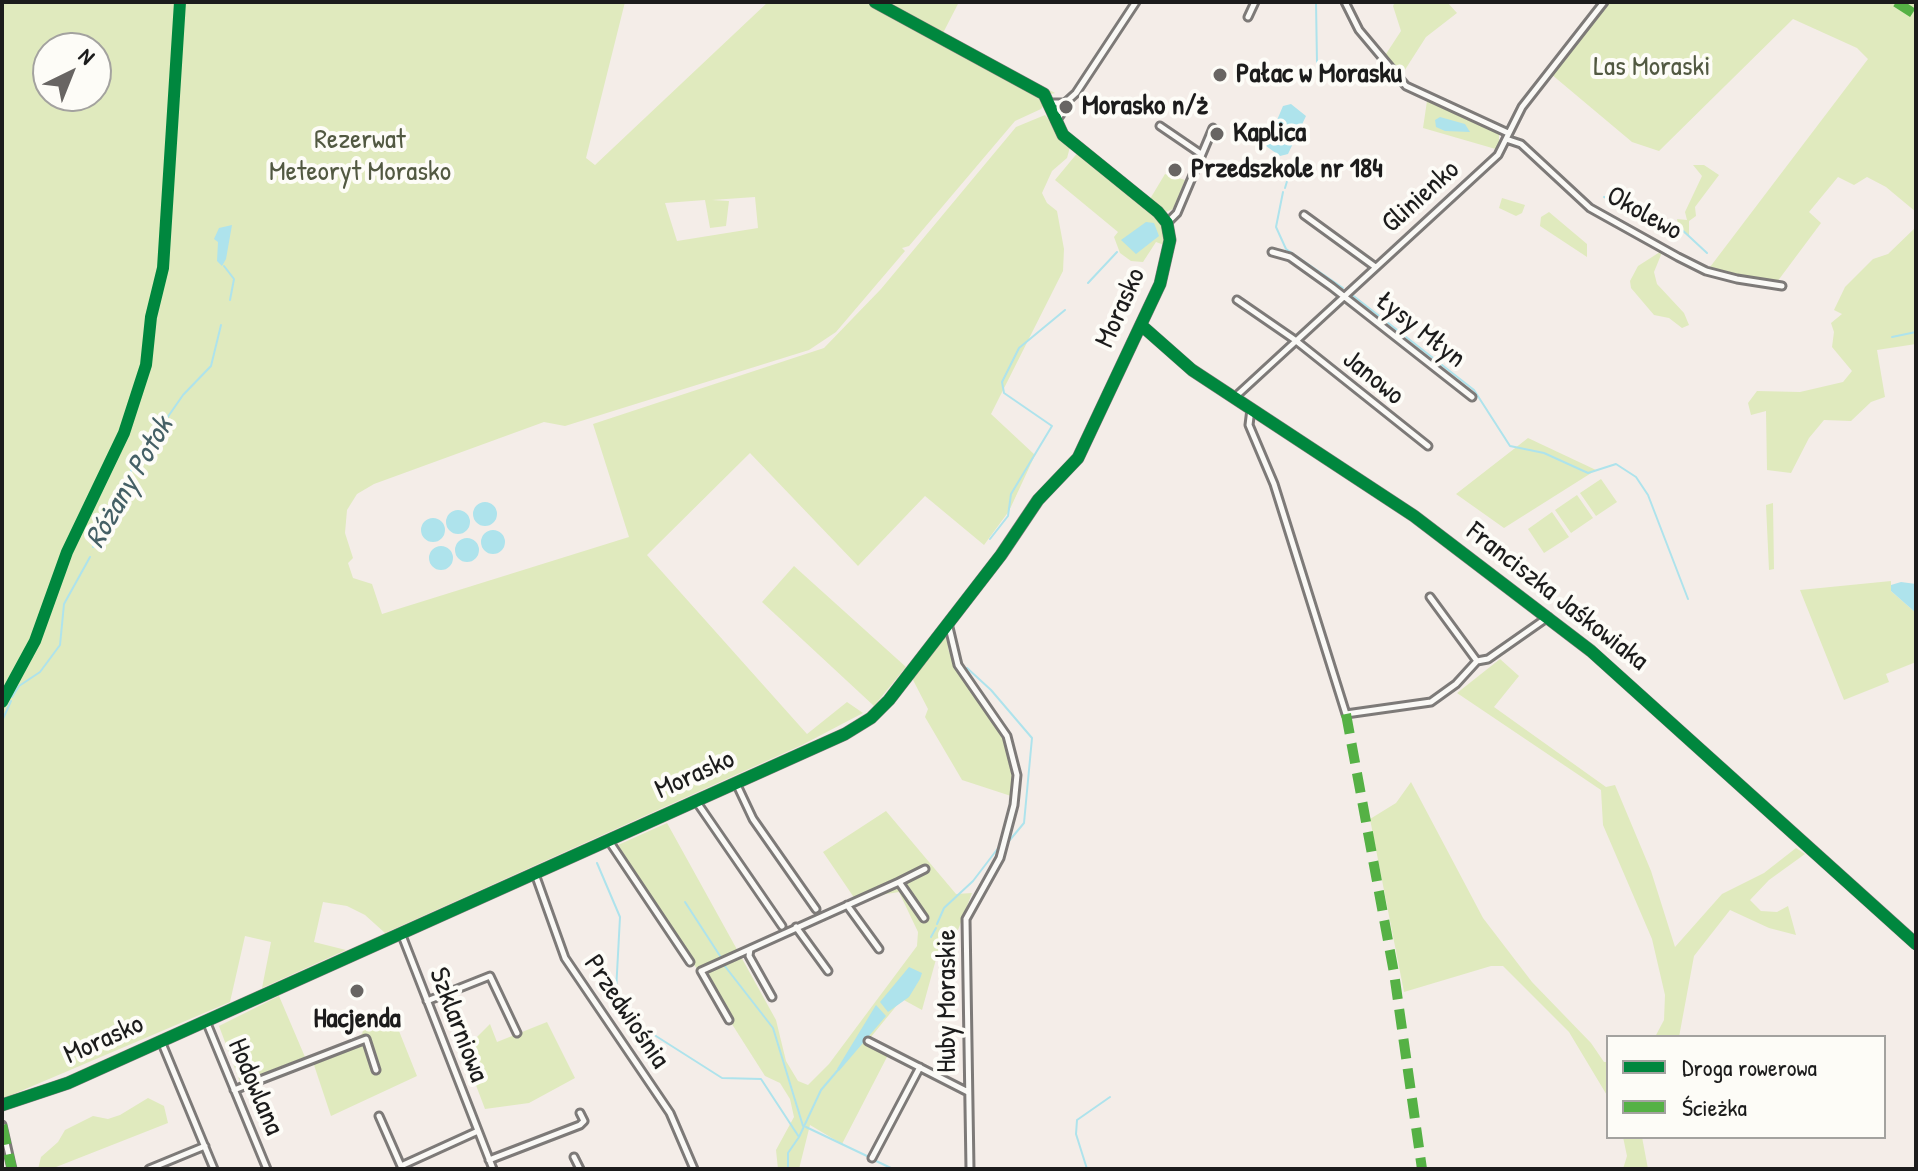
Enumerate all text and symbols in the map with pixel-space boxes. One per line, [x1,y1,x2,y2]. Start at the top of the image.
north arrow [32,32,112,112]
text: N [72,41,102,71]
park label: Las Moraski [1594,51,1710,85]
place label: Pałac w Morasku [1236,58,1402,92]
marker: Pałac w Morasku [1211,66,1229,84]
place label: Morasko n/ż [1082,90,1208,124]
marker: Morasko n/ż [1057,98,1075,116]
place label: Kaplica [1233,117,1306,151]
park label: Rezerwat Meteoryt Morasko [269,124,451,190]
marker: Kaplica [1208,125,1226,143]
place label: Przedszkole nr 184 [1191,153,1383,187]
street label: Glinienko [1375,153,1467,241]
marker: Przedszkole nr 184 [1166,161,1184,179]
street label: Okolewo [1600,180,1688,248]
street label: Morasko [1089,263,1153,353]
street label: Łysy Młyn [1368,284,1472,376]
street label: Janowo [1335,343,1411,413]
water label: Różany Potok [78,411,182,555]
street label: Franciszka Jaśkowiaka [1459,516,1655,678]
street label: Morasko [650,743,740,807]
street label: Huby Moraskie [931,929,965,1073]
street label: Przedwiośnia [576,949,676,1075]
street label: Szklarniowa [421,963,495,1087]
marker: Hacjenda [348,982,366,1000]
place label: Hacjenda [313,1003,401,1037]
street label: Morasko [59,1008,149,1072]
street label: Hodowlana [220,1034,290,1140]
legend [1606,1035,1886,1139]
text: Droga rowerowa [1682,1051,1817,1083]
text: Ścieżka [1682,1091,1747,1123]

